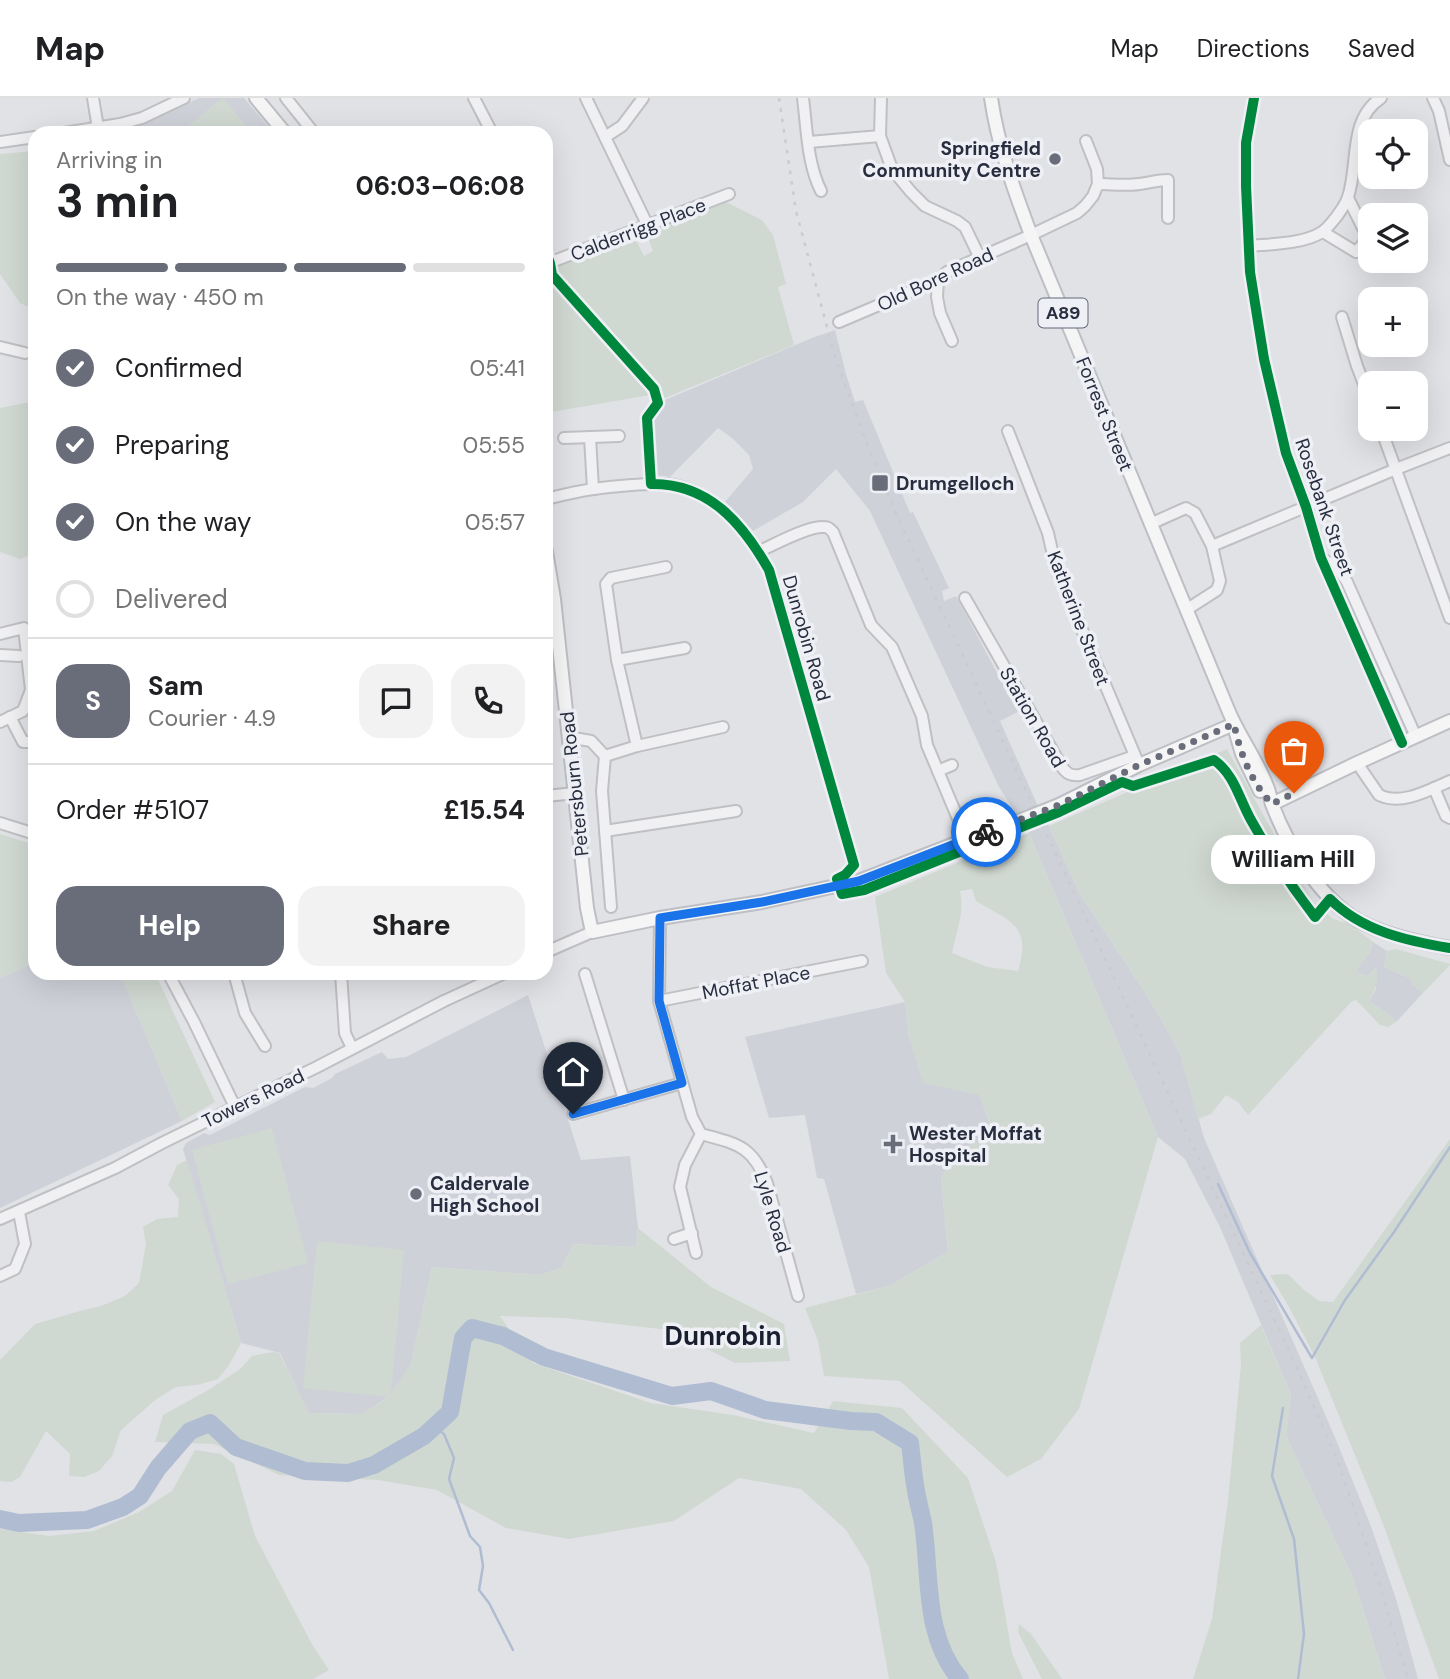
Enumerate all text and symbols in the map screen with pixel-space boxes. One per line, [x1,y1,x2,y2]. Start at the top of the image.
text: Map [35,27,105,70]
text: Map [1111,33,1159,64]
text: Directions [1197,33,1310,64]
text: Saved [1348,33,1415,64]
map controls [1358,119,1428,441]
button: locate [1358,119,1428,189]
place label: Springfield Community Centre [862,136,1041,183]
text: Arriving in [56,145,162,175]
marker: Springfield Community Centre [1047,151,1063,167]
text: 06:03–06:08 [355,169,525,203]
text: 3 min [56,171,179,231]
street label: Calderrigg Place [567,192,709,267]
button: layers [1358,203,1428,273]
street label: Old Bore Road [873,242,997,317]
text: On the way · 450 m [56,282,264,312]
button: + [1358,287,1428,357]
road number: A89 [1038,298,1088,328]
icon: check [56,349,94,387]
text: Confirmed [115,351,242,385]
text: 05:41 [469,353,525,383]
street label: Forrest Street [1070,353,1139,475]
button: − [1358,371,1428,441]
icon: check [56,426,94,464]
text: Preparing [115,428,230,462]
text: 05:55 [463,430,525,460]
street label: Rosebank Street [1289,435,1360,579]
place label: Drumgelloch [896,471,1014,496]
marker: Drumgelloch [870,473,890,493]
icon: check [56,503,94,541]
text: On the way [115,505,251,539]
text: 05:57 [465,507,525,537]
street label: Katherine Street [1041,547,1116,689]
street label: Dunrobin Road [777,572,836,704]
text: Delivered [115,582,228,616]
street label: Station Road [994,662,1071,772]
button: chat [359,664,433,738]
button: phone [451,664,525,738]
text: Sam [148,669,203,703]
text: S [85,684,101,718]
text: Courier · 4.9 [148,703,276,733]
street label: Petersburn Road [554,710,595,858]
pin [1264,721,1324,793]
icon: bag [1275,732,1313,770]
text: Order #5107 [56,793,209,827]
text: £15.54 [443,793,525,827]
courier [951,797,1021,867]
icon: bike [967,813,1005,851]
callout: William Hill [1212,835,1376,884]
text: William Hill [1231,844,1355,874]
button: Help [56,886,284,966]
button: Share [298,886,525,966]
street label: Moffat Place [700,960,812,1005]
pin [543,1042,603,1114]
icon: home [554,1053,592,1091]
street label: Towers Road [198,1063,308,1134]
place label: Wester Moffat Hospital [909,1121,1042,1168]
marker: Wester Moffat Hospital [883,1134,903,1154]
street label: Lyle Road [748,1168,797,1256]
place label: Caldervale High School [430,1171,539,1218]
marker: Caldervale High School [408,1186,424,1202]
district label: Dunrobin [665,1319,781,1353]

